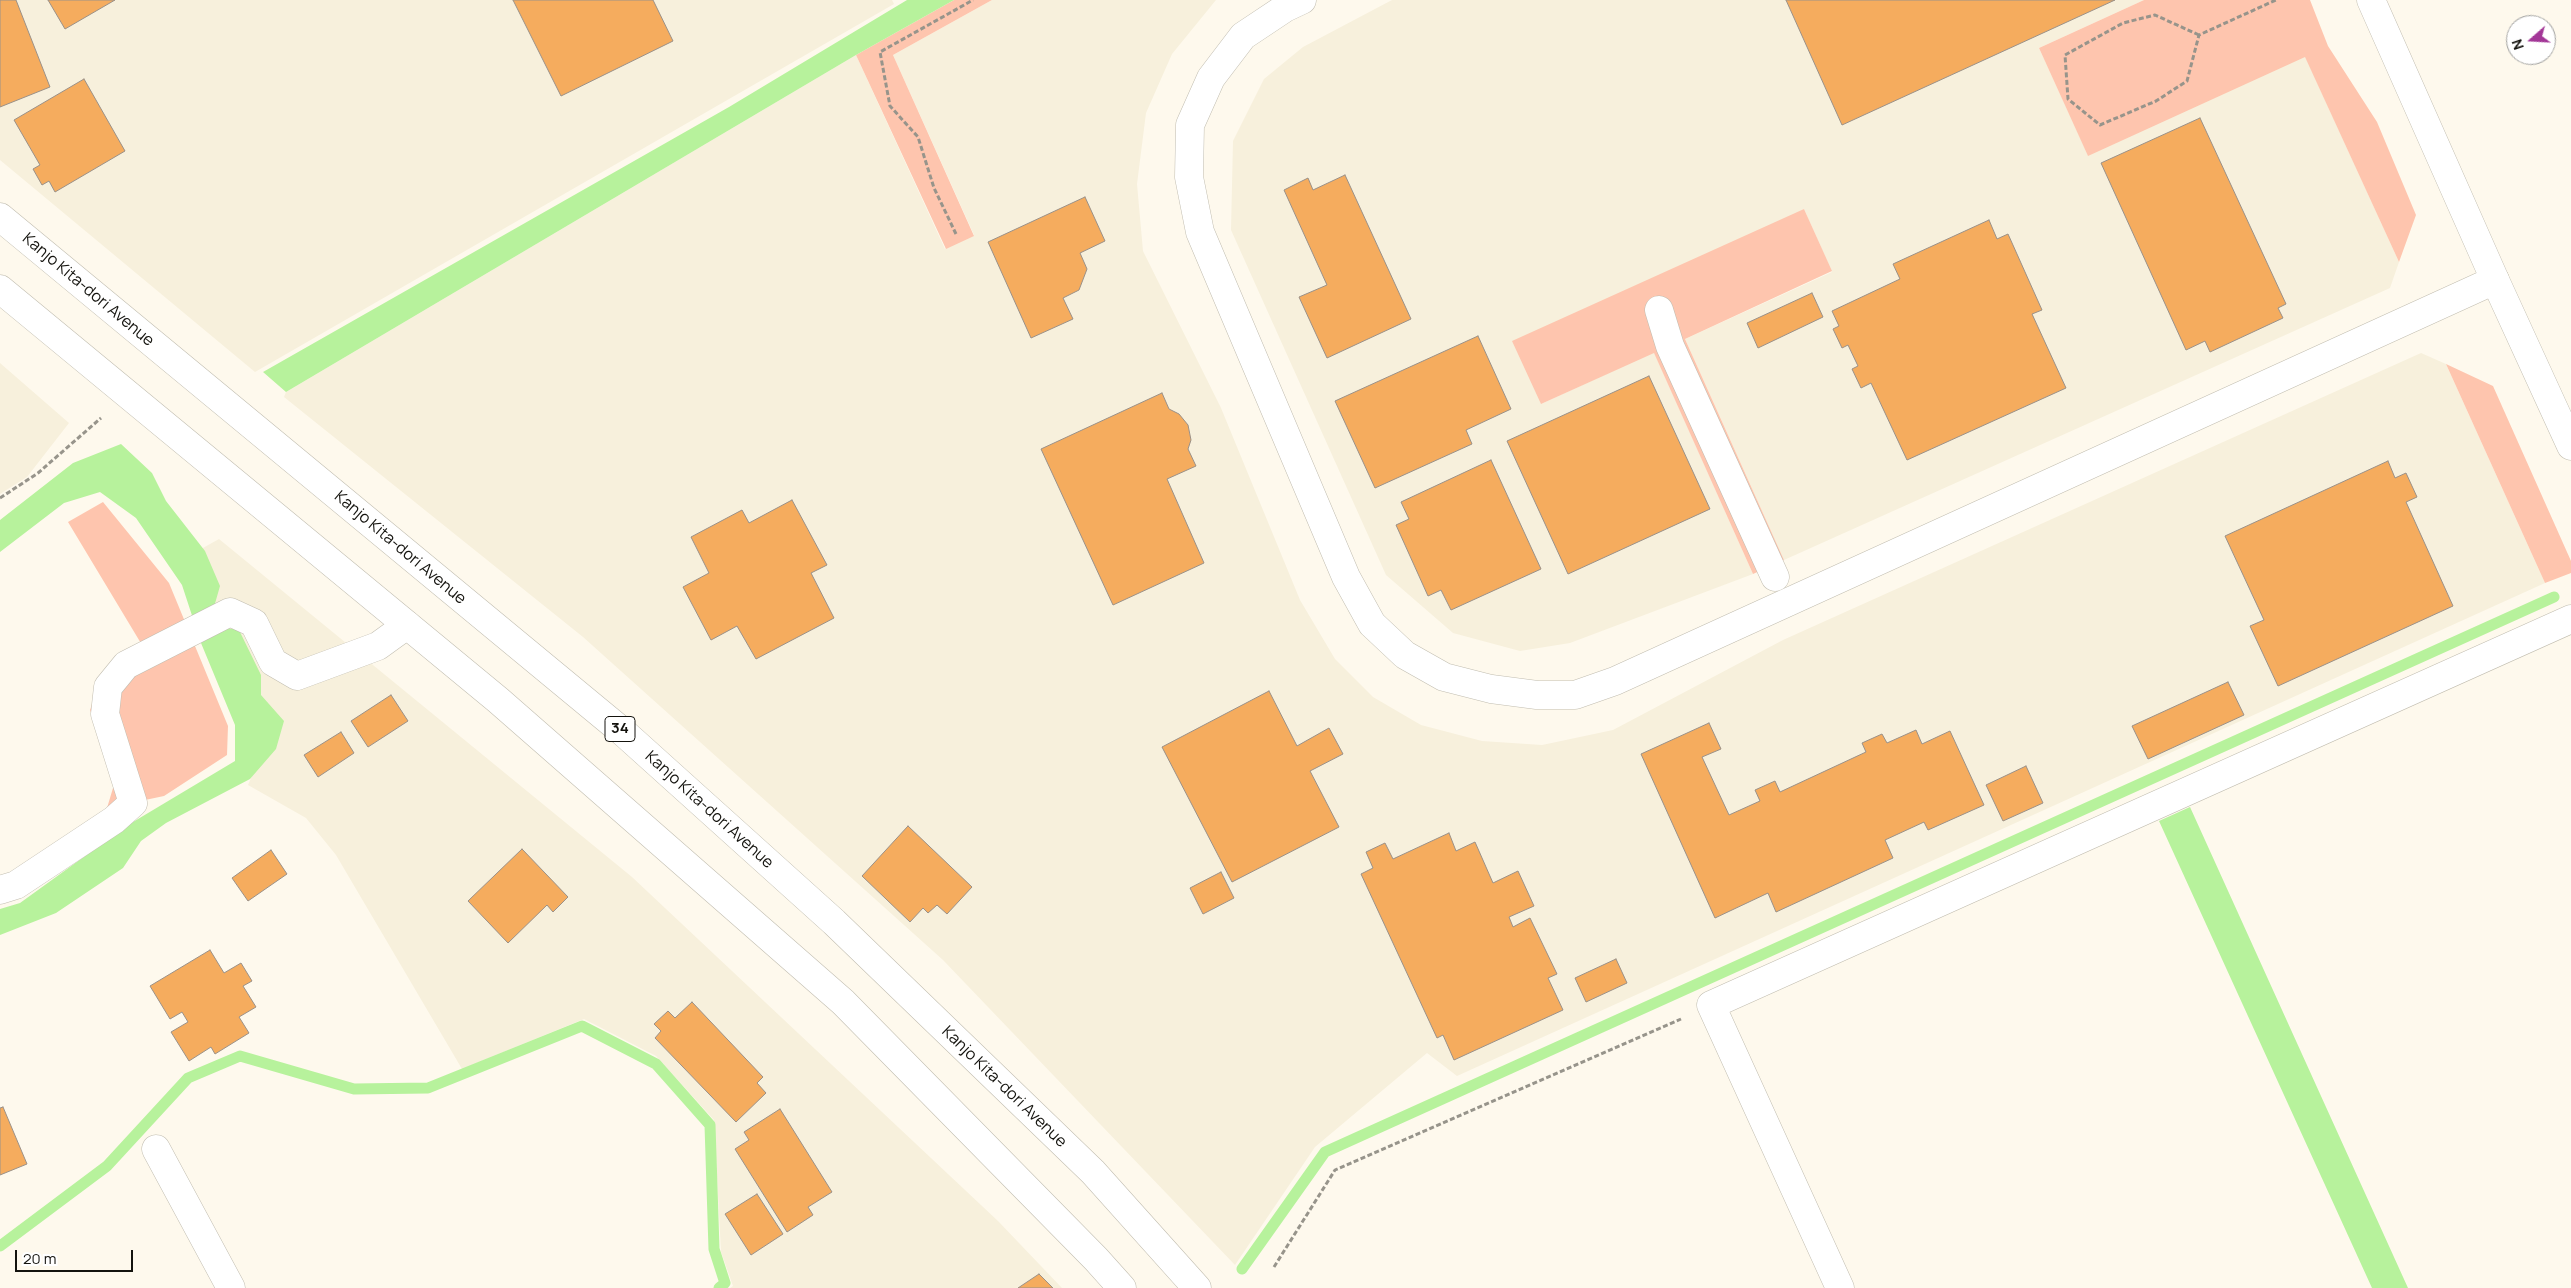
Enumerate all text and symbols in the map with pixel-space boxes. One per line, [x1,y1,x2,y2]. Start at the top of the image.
north arrow [2506,15,2556,65]
text: N [2507,37,2528,53]
street label: Kanjo Kita-dori Avenue [18,229,158,351]
street label: Kanjo Kita-dori Avenue [330,487,470,609]
road number: 34 [605,716,635,742]
street label: Kanjo Kita-dori Avenue [641,747,777,873]
street label: Kanjo Kita-dori Avenue [938,1022,1070,1152]
scale bar [18,1240,135,1272]
text: 20 m [23,1248,56,1269]

